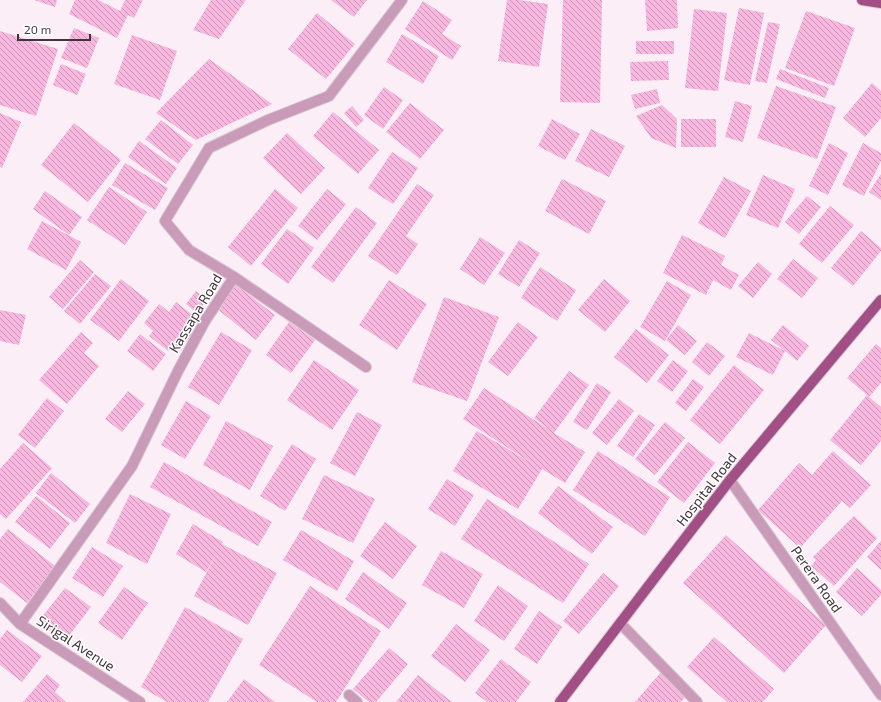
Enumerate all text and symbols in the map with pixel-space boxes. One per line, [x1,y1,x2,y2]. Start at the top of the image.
scale bar [18,16,90,42]
text: 20 m [24,22,51,36]
street label: Kassapa Road [165,270,225,356]
street label: Hospital Road [672,449,740,529]
street label: Perera Road [788,542,846,616]
street label: Sirigal Avenue [34,612,118,674]

